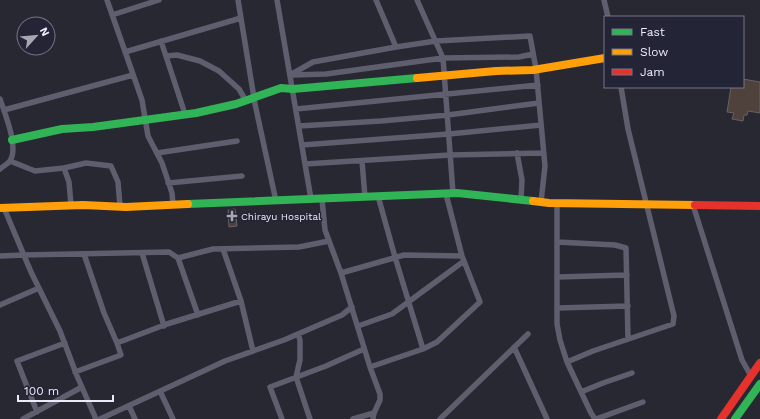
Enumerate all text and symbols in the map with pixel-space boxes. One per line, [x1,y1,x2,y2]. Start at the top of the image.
north arrow [16,16,56,56]
legend [604,16,744,88]
text: N [37,25,52,38]
text: Fast [640,25,665,39]
text: Slow [640,45,668,59]
text: Jam [640,65,665,79]
marker: Chirayu Hospital [226,210,238,222]
place label: Chirayu Hospital [241,211,321,222]
scale bar [18,377,113,403]
text: 100 m [24,384,59,398]

